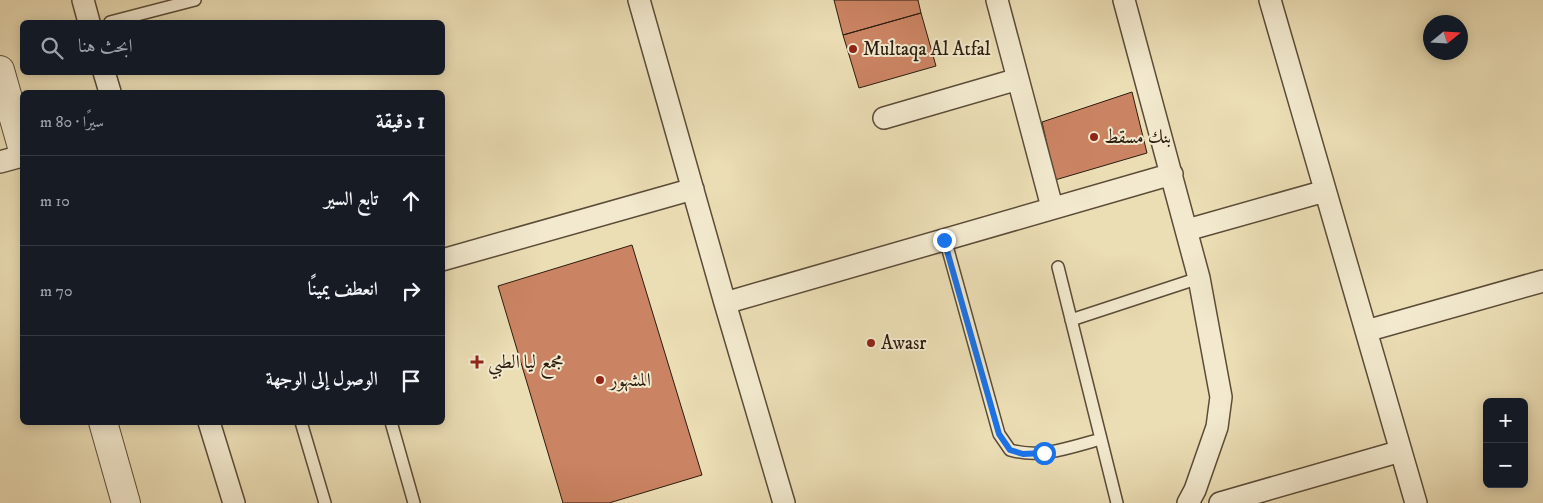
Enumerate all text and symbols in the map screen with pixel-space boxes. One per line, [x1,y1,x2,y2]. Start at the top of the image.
north arrow [1423,15,1468,60]
search box [20,20,445,75]
icon: search [38,34,66,62]
text: ابحث هنا [78,35,133,58]
place label: Multaqa Al Atfal [863,38,991,62]
marker: Multaqa Al Atfal [847,43,859,55]
text: 1 دقيقة [376,109,425,135]
text: سيرًا · 80 m [40,112,104,132]
place label: بنك مسقط [1104,126,1171,149]
marker: بنك مسقط [1088,131,1100,143]
icon: ahead [397,187,425,215]
text: تابع السير [324,188,378,211]
text: 10 m [40,191,70,211]
route end [933,229,956,252]
icon: right [397,277,425,305]
text: انعطف يمينًا [308,278,378,301]
text: 70 m [40,281,73,301]
place label: Awasr [881,332,926,355]
marker: Awasr [865,337,877,349]
place label: مجمع ليا الطبي [488,351,564,380]
marker: مجمع ليا الطبي [470,355,484,369]
icon: arrive [397,367,425,395]
text: الوصول إلى الوجهة [266,368,378,391]
place label: المشهور [608,369,651,392]
marker: المشهور [594,374,606,386]
map controls [1483,398,1528,488]
button: + [1483,398,1528,443]
route start [1033,442,1056,465]
button: − [1483,443,1528,488]

